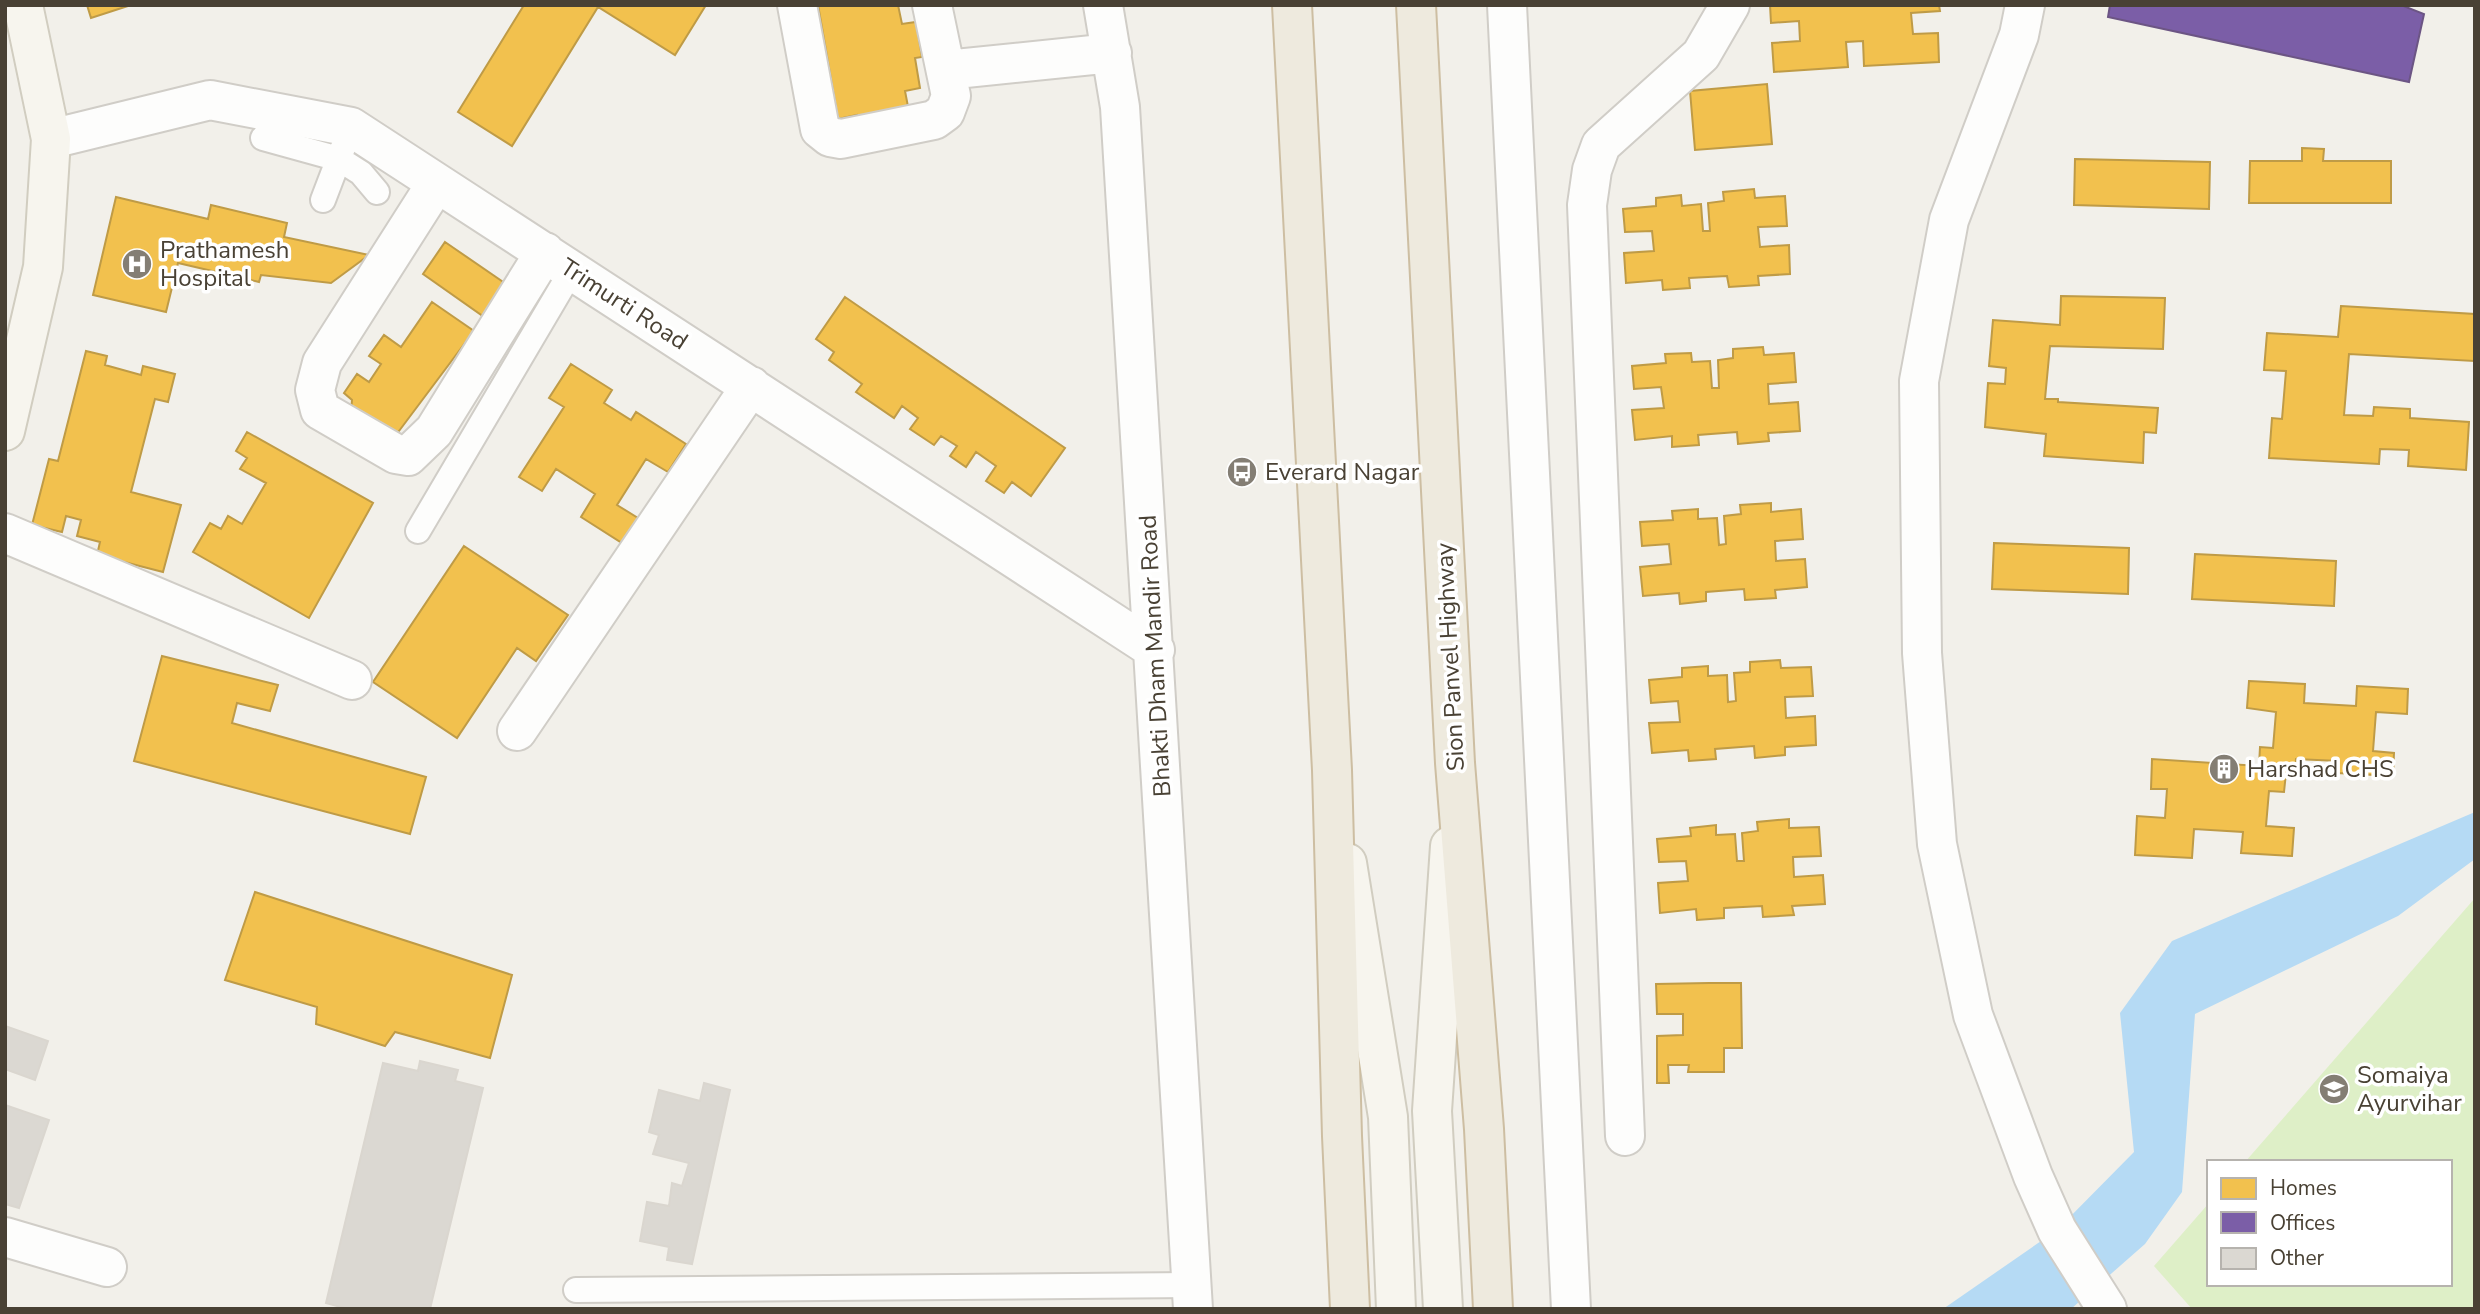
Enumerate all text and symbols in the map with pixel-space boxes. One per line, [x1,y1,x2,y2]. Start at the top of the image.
place label: Prathamesh Hospital [160,234,289,294]
hospital icon: Prathamesh Hospital [120,247,154,281]
street label: Trimurti Road [554,251,694,357]
bus stop icon: Everard Nagar [1225,455,1259,489]
place label: Everard Nagar [1265,456,1420,488]
street label: Bhakti Dham Mandir Road [1132,514,1178,798]
street label: Sion Panvel Highway [1428,541,1472,772]
building icon: Harshad CHS [2207,752,2241,786]
place label: Harshad CHS [2247,753,2394,785]
place label: Somaiya Ayurvihar [2357,1059,2462,1119]
school or university icon: Somaiya Ayurvihar [2317,1072,2351,1106]
legend [2207,1160,2452,1286]
text: Homes [2270,1174,2337,1202]
text: Offices [2270,1209,2335,1237]
text: Other [2270,1244,2325,1272]

